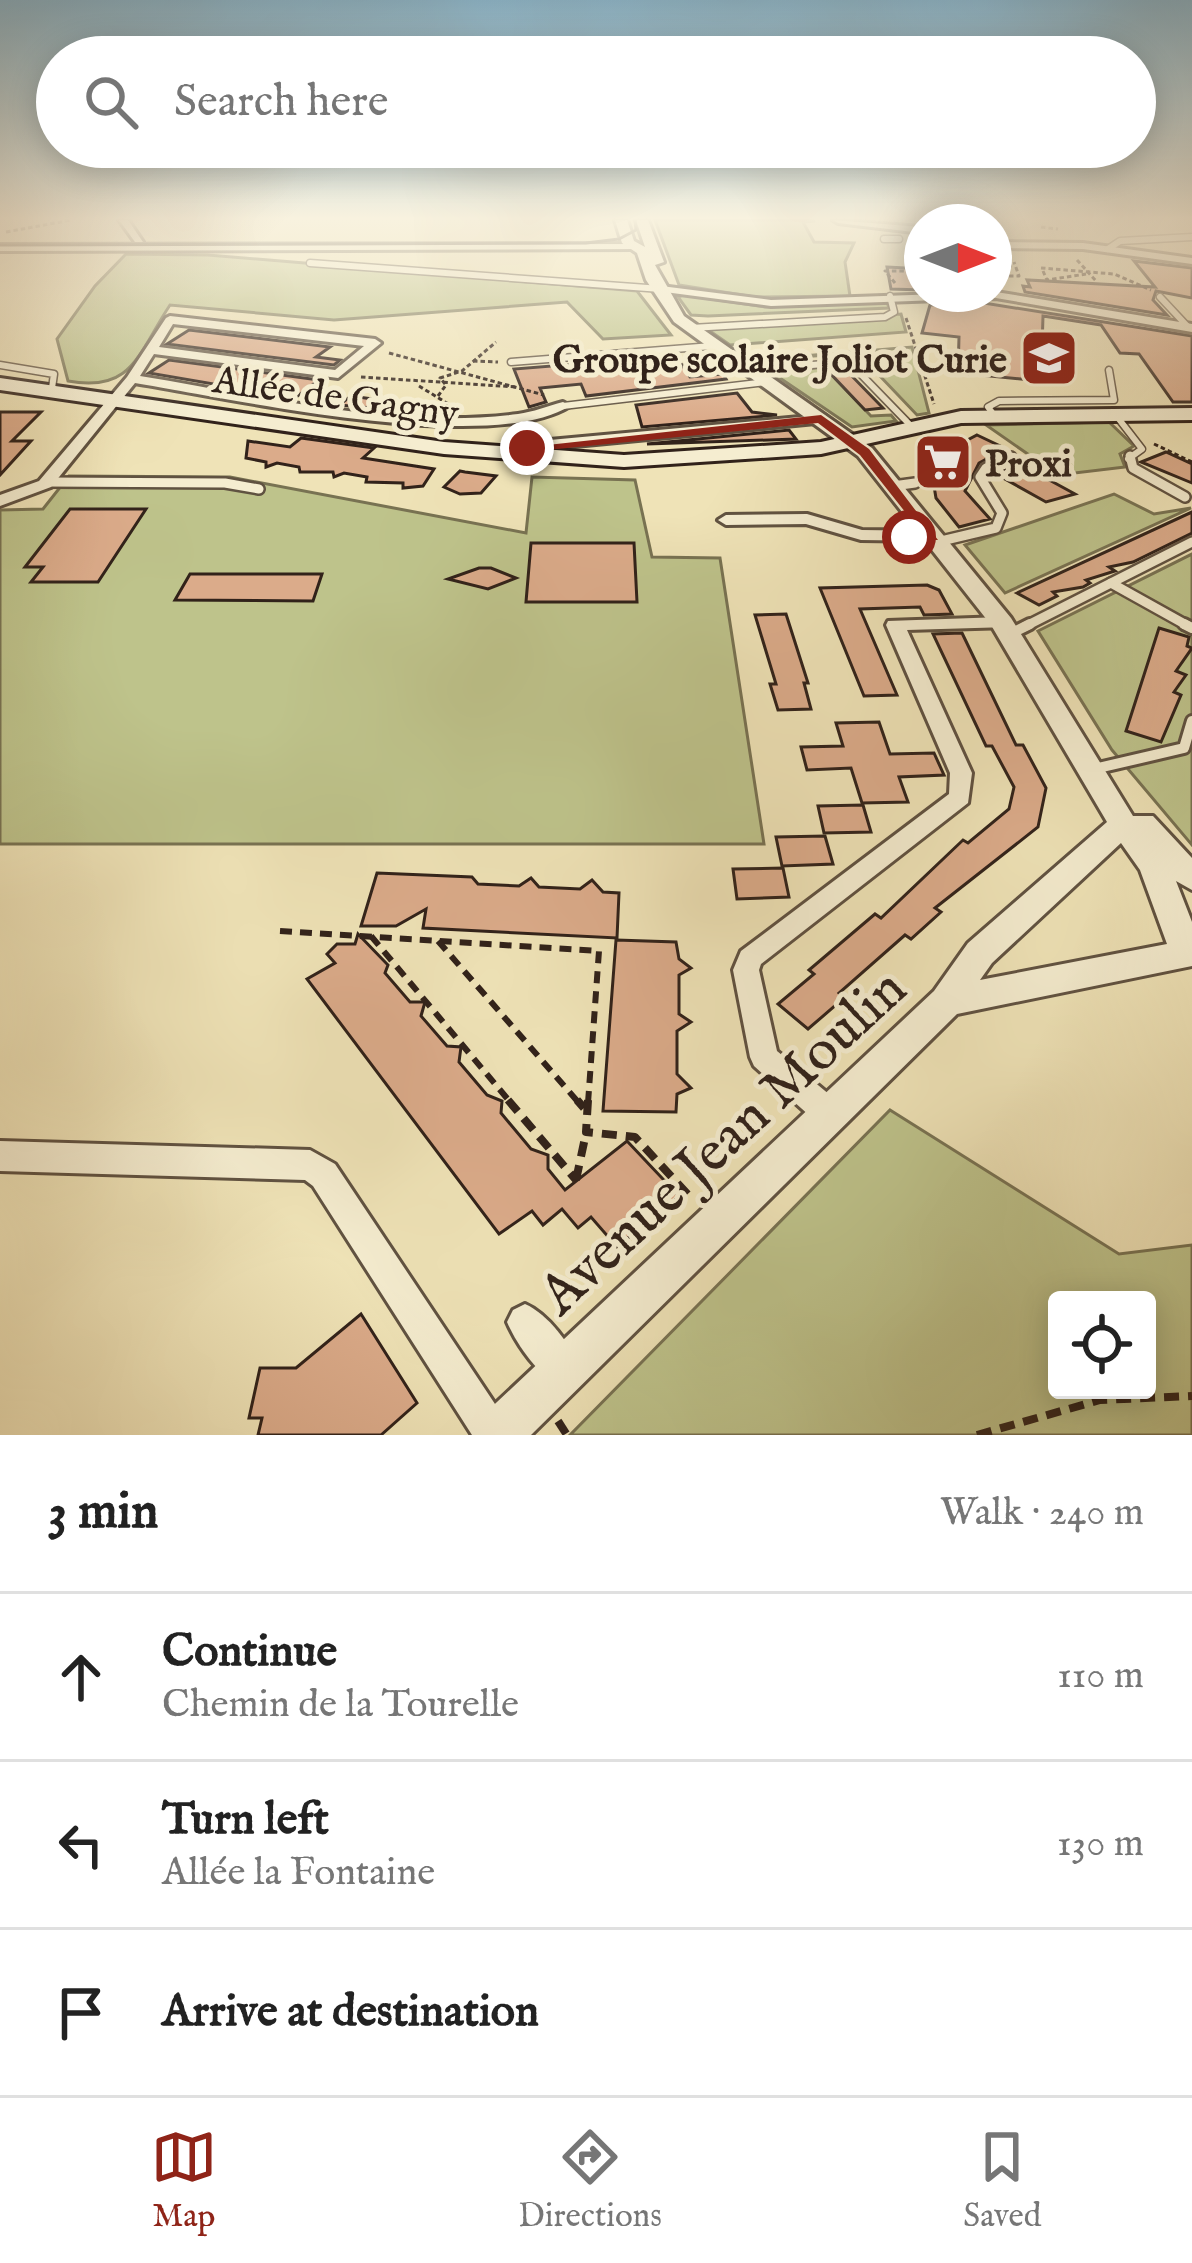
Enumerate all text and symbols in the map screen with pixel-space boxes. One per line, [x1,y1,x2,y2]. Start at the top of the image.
search box [36,36,1156,168]
icon: search [78,69,144,135]
text: Search here [174,74,388,131]
north arrow [904,204,1012,312]
school or university icon: Groupe scolaire Joliot Curie [1018,327,1080,389]
place label: Groupe scolaire Joliot Curie [553,337,1007,386]
street label: Allée de Gagny [208,357,462,440]
route end [500,421,554,475]
supermarket icon: Proxi [912,431,974,493]
place label: Proxi [985,441,1072,490]
route start [882,510,936,564]
street label: Avenue Jean Moulin [524,954,923,1333]
map controls [1048,1291,1156,1399]
button: locate [1048,1291,1156,1399]
text: 3 min [48,1481,158,1546]
text: Walk · 240 m [940,1489,1144,1538]
text: Continue [162,1624,337,1681]
icon: ahead [48,1644,114,1710]
text: 110 m [1057,1652,1144,1701]
text: Chemin de la Tourelle [162,1681,519,1730]
text: Turn left [162,1792,329,1849]
icon: left [48,1812,114,1878]
text: 130 m [1057,1820,1144,1869]
text: Allée la Fontaine [162,1849,435,1898]
icon: arrive [48,1980,114,2046]
text: Arrive at destination [162,1984,539,2041]
tab: Map [151,2124,217,2238]
tab: Directions [518,2124,662,2238]
tab: Saved [963,2124,1041,2238]

